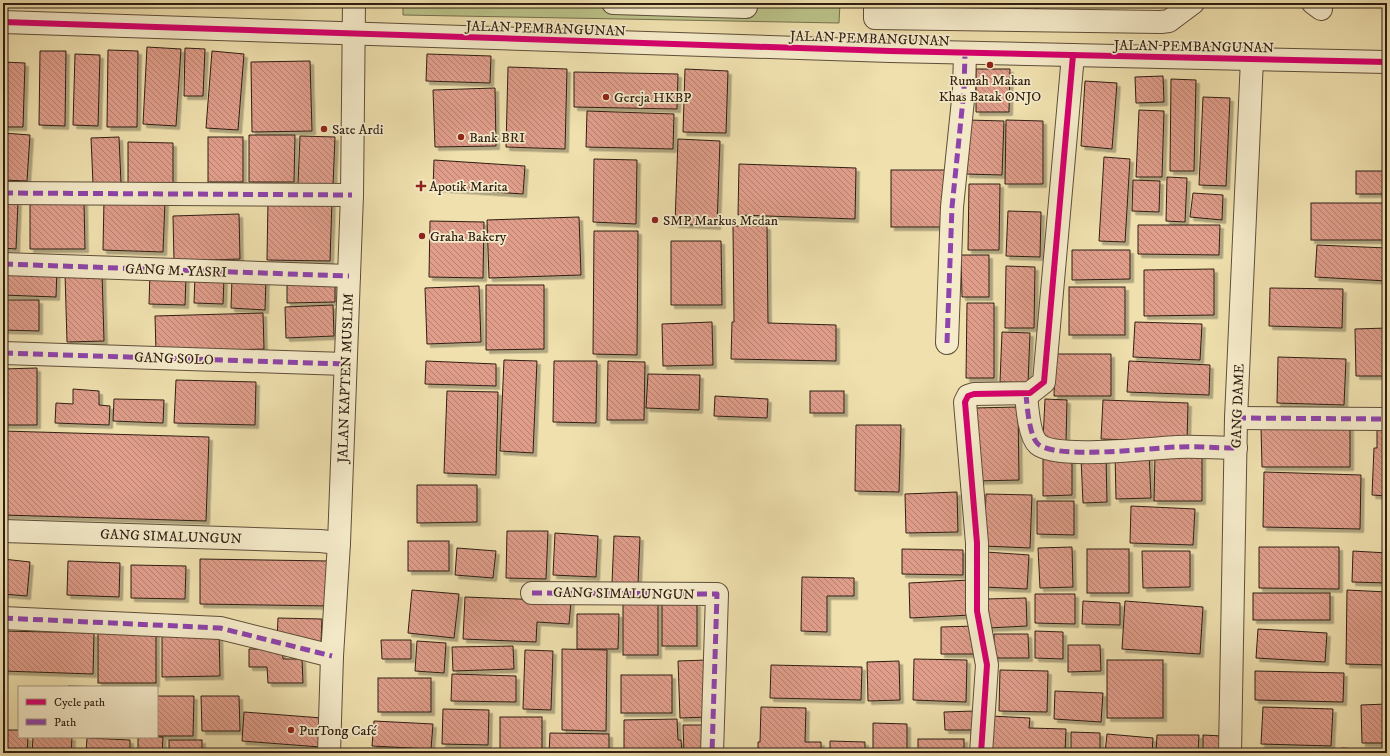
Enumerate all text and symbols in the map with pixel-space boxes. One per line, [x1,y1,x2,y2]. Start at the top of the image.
street label: JALAN PEMBANGUNAN [464,17,627,41]
street label: JALAN PEMBANGUNAN [788,27,951,51]
street label: JALAN PEMBANGUNAN [1112,37,1275,57]
marker: Rumah Makan Khas Batak ONJO [985,60,995,70]
place label: Rumah Makan Khas Batak ONJO [939,72,1041,106]
place label: Gereja HKBP [614,89,691,107]
marker: Gereja HKBP [601,92,611,102]
place label: Sate Ardi [332,121,384,139]
marker: Sate Ardi [319,124,329,134]
place label: Bank BRI [469,129,525,147]
marker: Bank BRI [456,132,466,142]
place label: Apotik Marita [429,178,508,196]
marker: Apotik Marita [416,181,426,191]
place label: SMP Markus Medan [663,212,779,230]
marker: SMP Markus Medan [650,215,660,225]
place label: Graha Bakery [430,228,507,246]
marker: Graha Bakery [417,231,427,241]
street label: GANG M. YASRI [125,260,227,282]
street label: JALAN KAPTEN MUSLIM [334,293,358,465]
street label: GANG SOLO [134,349,214,369]
street label: GANG DAME [1228,363,1248,449]
street label: GANG SIMALUNGUN [100,526,243,548]
street label: GANG SIMALUNGUN [553,584,696,604]
legend [18,686,158,738]
text: Cycle path [54,695,106,710]
text: Path [54,715,77,730]
place label: PurTong Café [299,722,377,740]
marker: PurTong Café [286,725,296,735]

